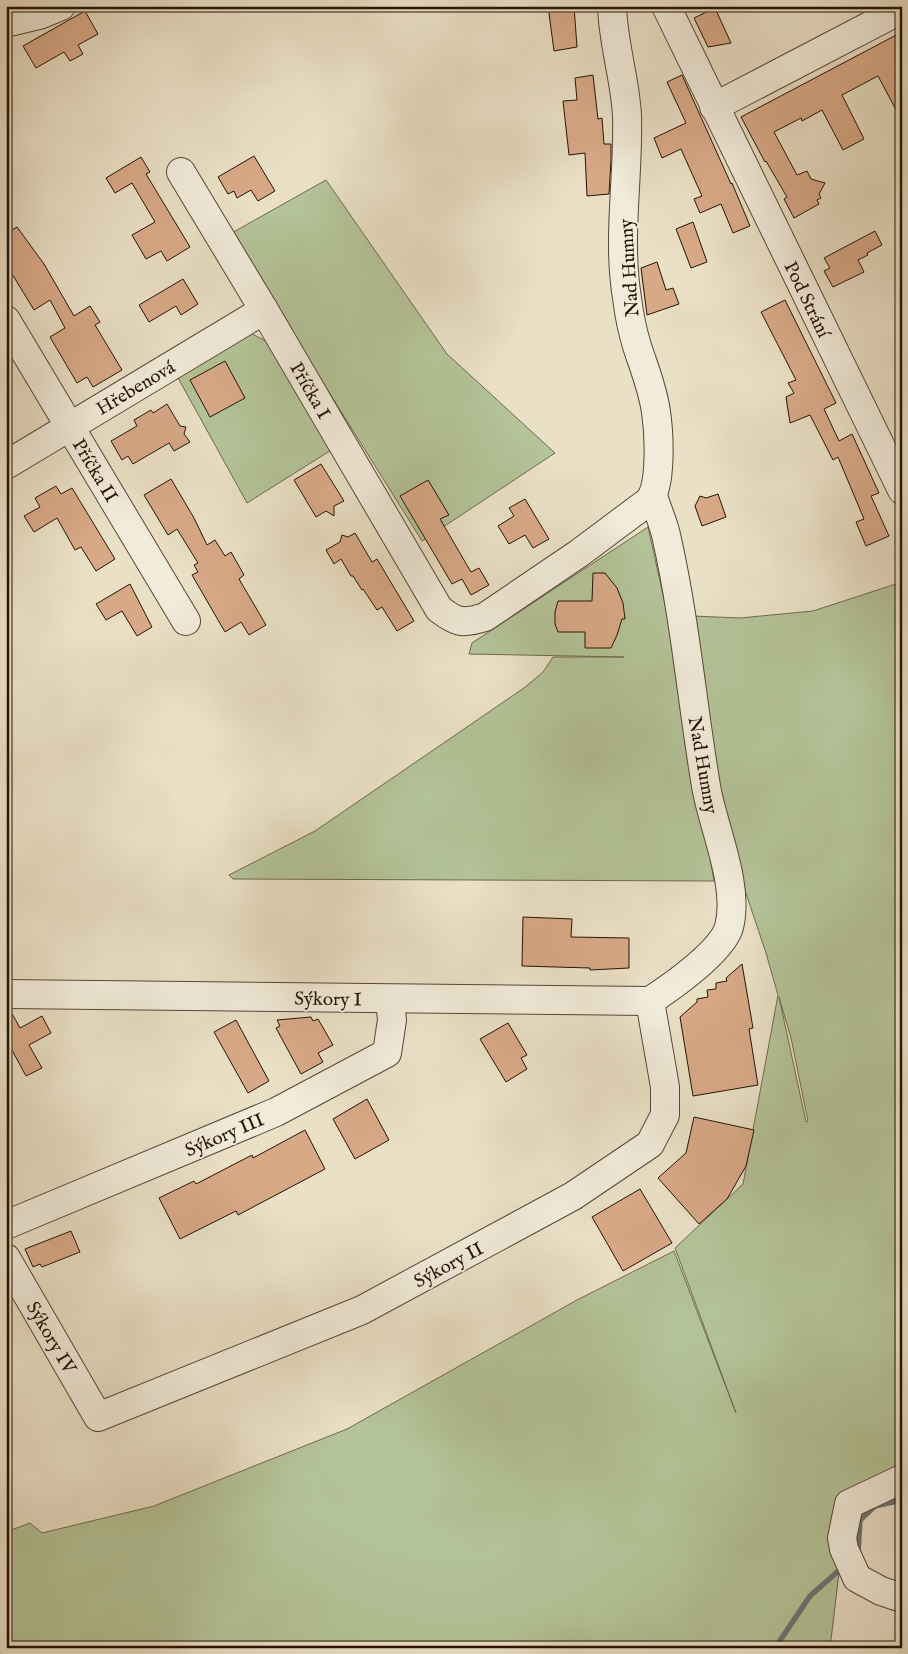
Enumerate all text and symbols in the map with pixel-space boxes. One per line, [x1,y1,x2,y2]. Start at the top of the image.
street label: Nad Humny [615,217,645,318]
street label: Pod Strání [777,258,836,344]
street label: Hřebenová [92,355,180,422]
street label: Příčka I [283,358,335,424]
street label: Příčka II [66,435,123,507]
street label: Nad Humny [682,715,722,816]
street label: Sýkory I [294,987,362,1013]
street label: Sýkory III [182,1108,268,1163]
street label: Sýkory II [410,1237,488,1294]
street label: Sýkory IV [20,1297,81,1379]

